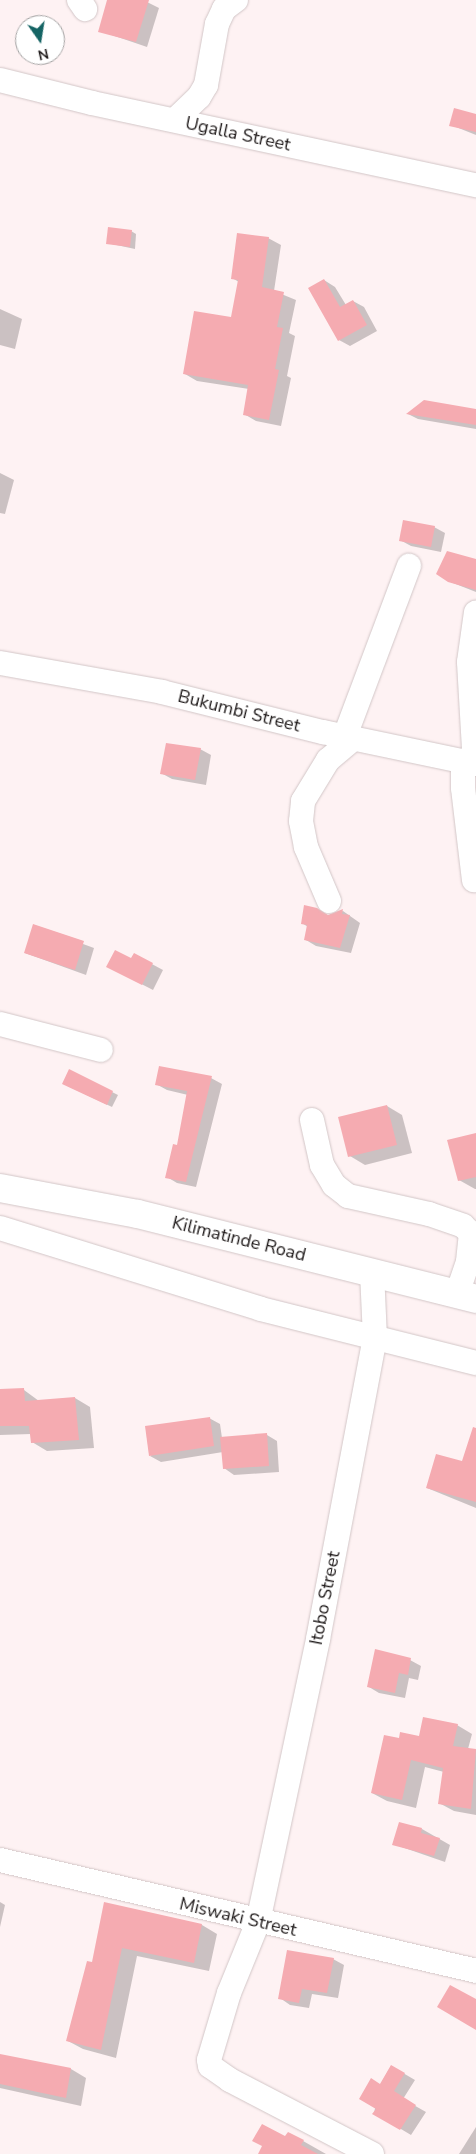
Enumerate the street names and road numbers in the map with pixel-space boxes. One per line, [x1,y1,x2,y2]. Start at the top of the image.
street label: Ugalla Street [183,112,293,156]
street label: Bukumbi Street [176,685,302,737]
street label: Kilimatinde Road [170,1212,308,1266]
street label: Itobo Street [305,1549,345,1647]
street label: Miswaki Street [177,1893,299,1941]

